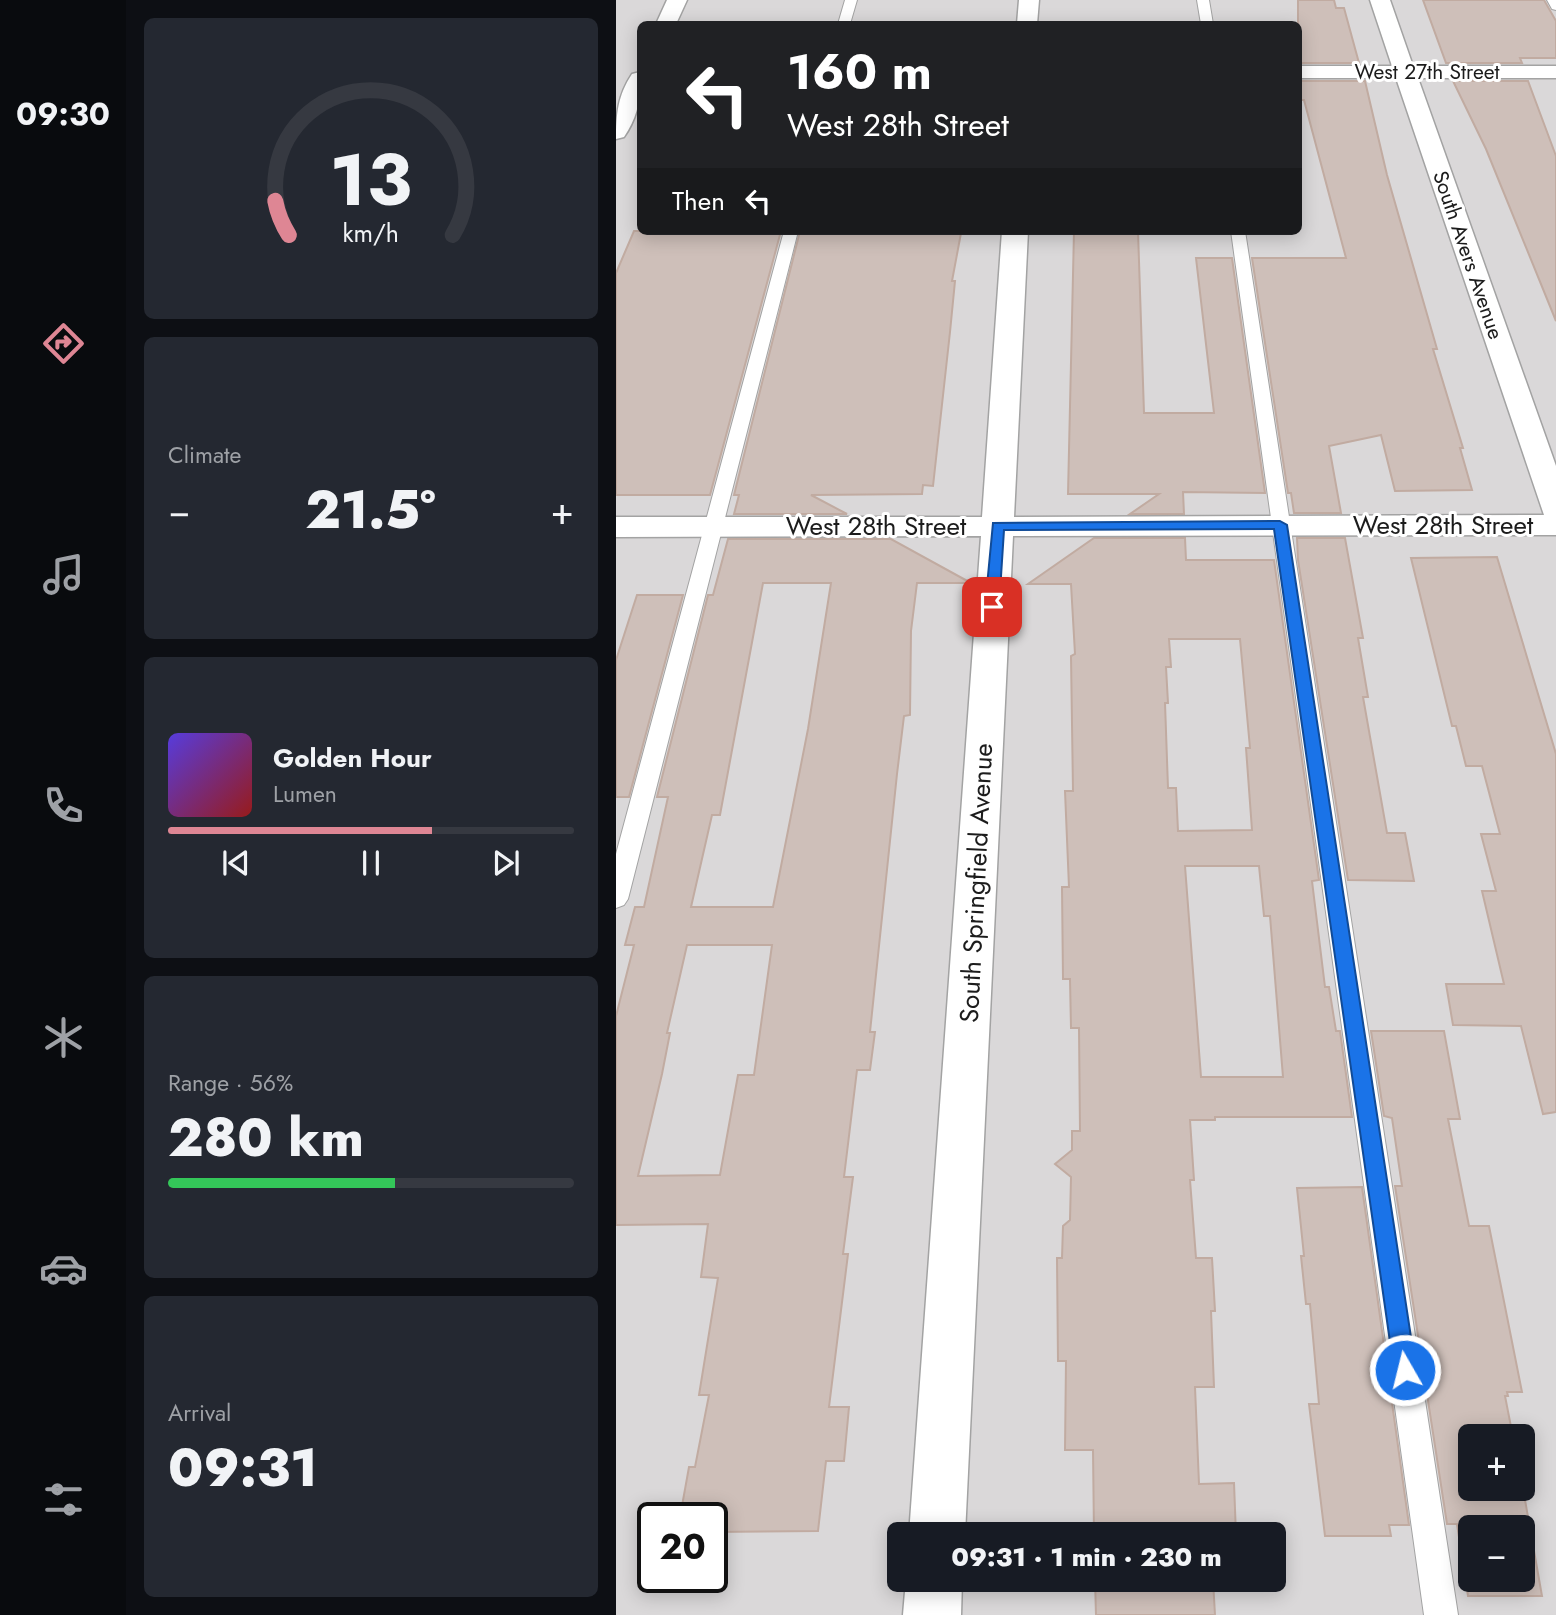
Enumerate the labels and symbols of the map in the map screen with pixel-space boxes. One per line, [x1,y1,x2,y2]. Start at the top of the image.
street label: West 27th Street [1354,57,1500,87]
street label: South Avers Avenue [1425,167,1511,343]
street label: West 28th Street [1353,506,1534,544]
street label: West 28th Street [786,507,967,545]
pin [962,577,1022,637]
street label: South Springfield Avenue [950,742,1002,1024]
position arrow [1368,1333,1442,1407]
speed limit sign: 20 [637,1502,728,1593]

